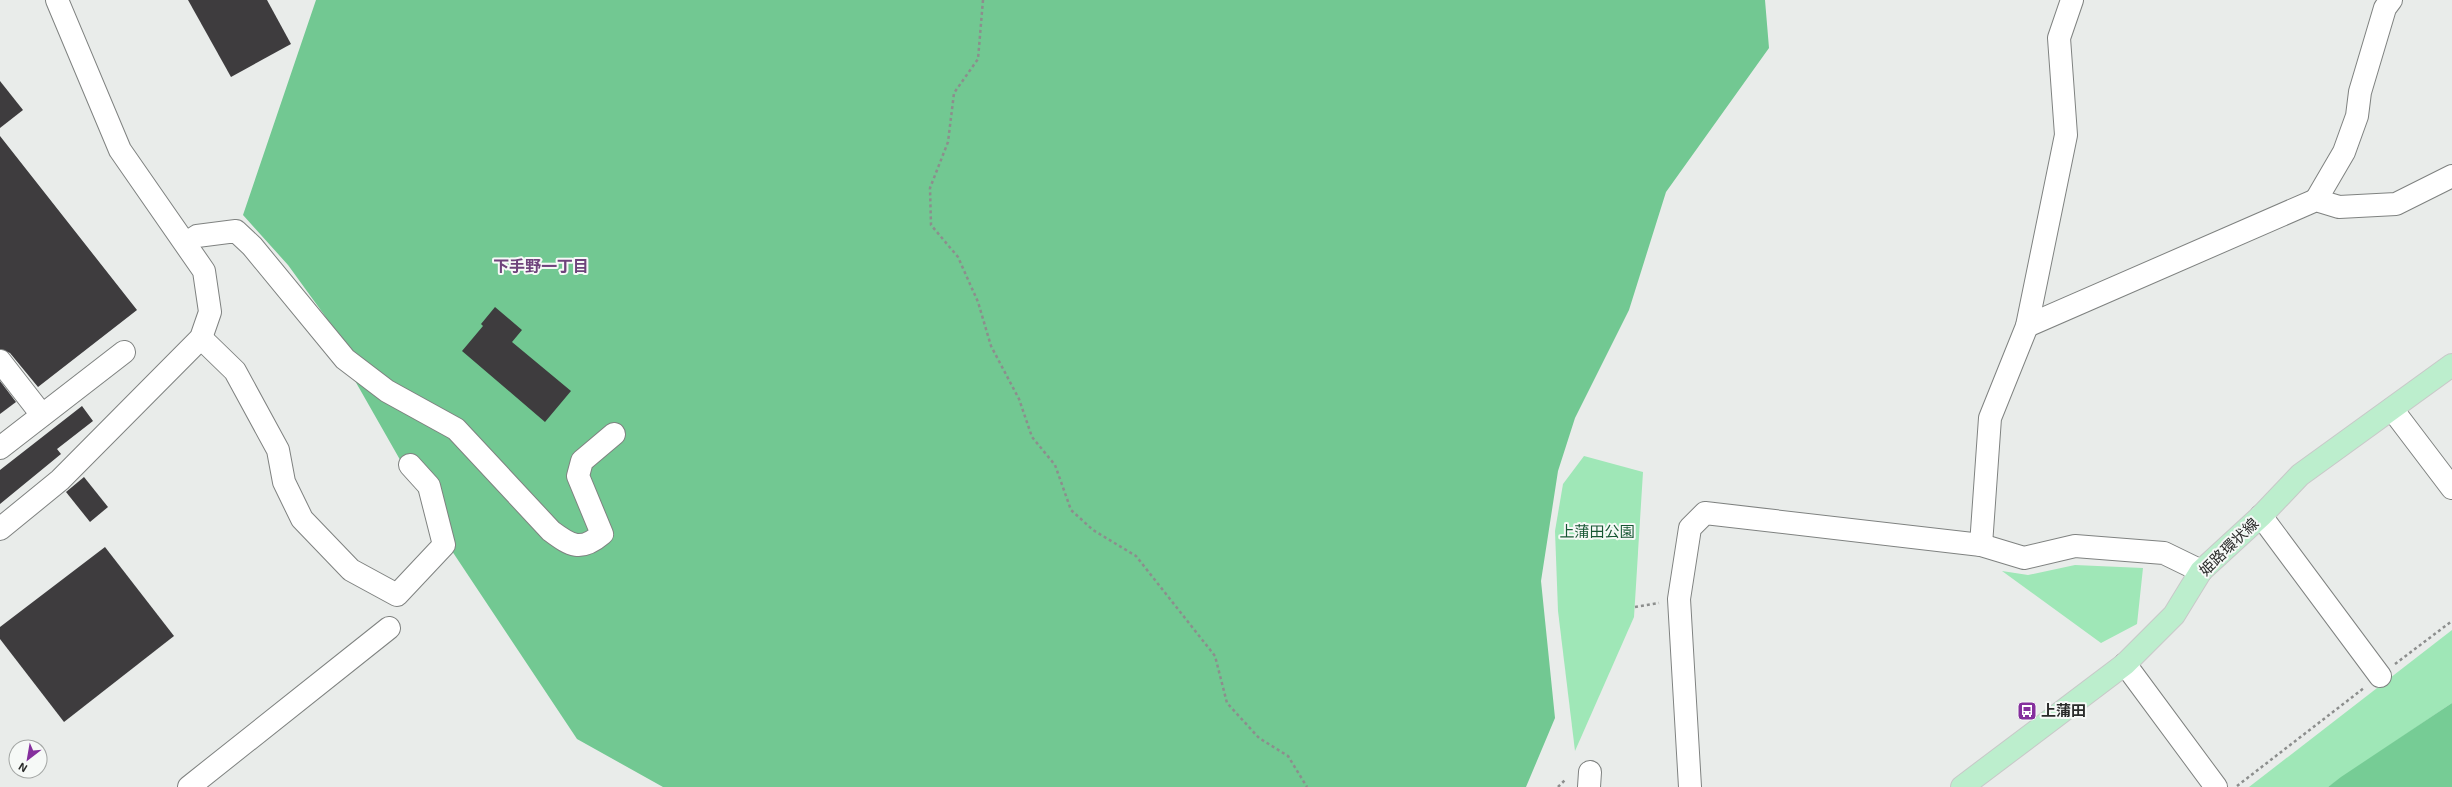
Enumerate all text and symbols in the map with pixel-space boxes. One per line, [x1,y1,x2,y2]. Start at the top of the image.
district label: 下手野一丁目 [493,256,589,275]
street label: 姫路環状線 [2195,514,2262,579]
park label: 上蒲田公園 [1559,522,1635,540]
bus stop icon: 上蒲田 [2016,700,2038,722]
place label: 上蒲田 [2041,701,2086,719]
north arrow [8,739,48,779]
text: N [16,760,29,776]

